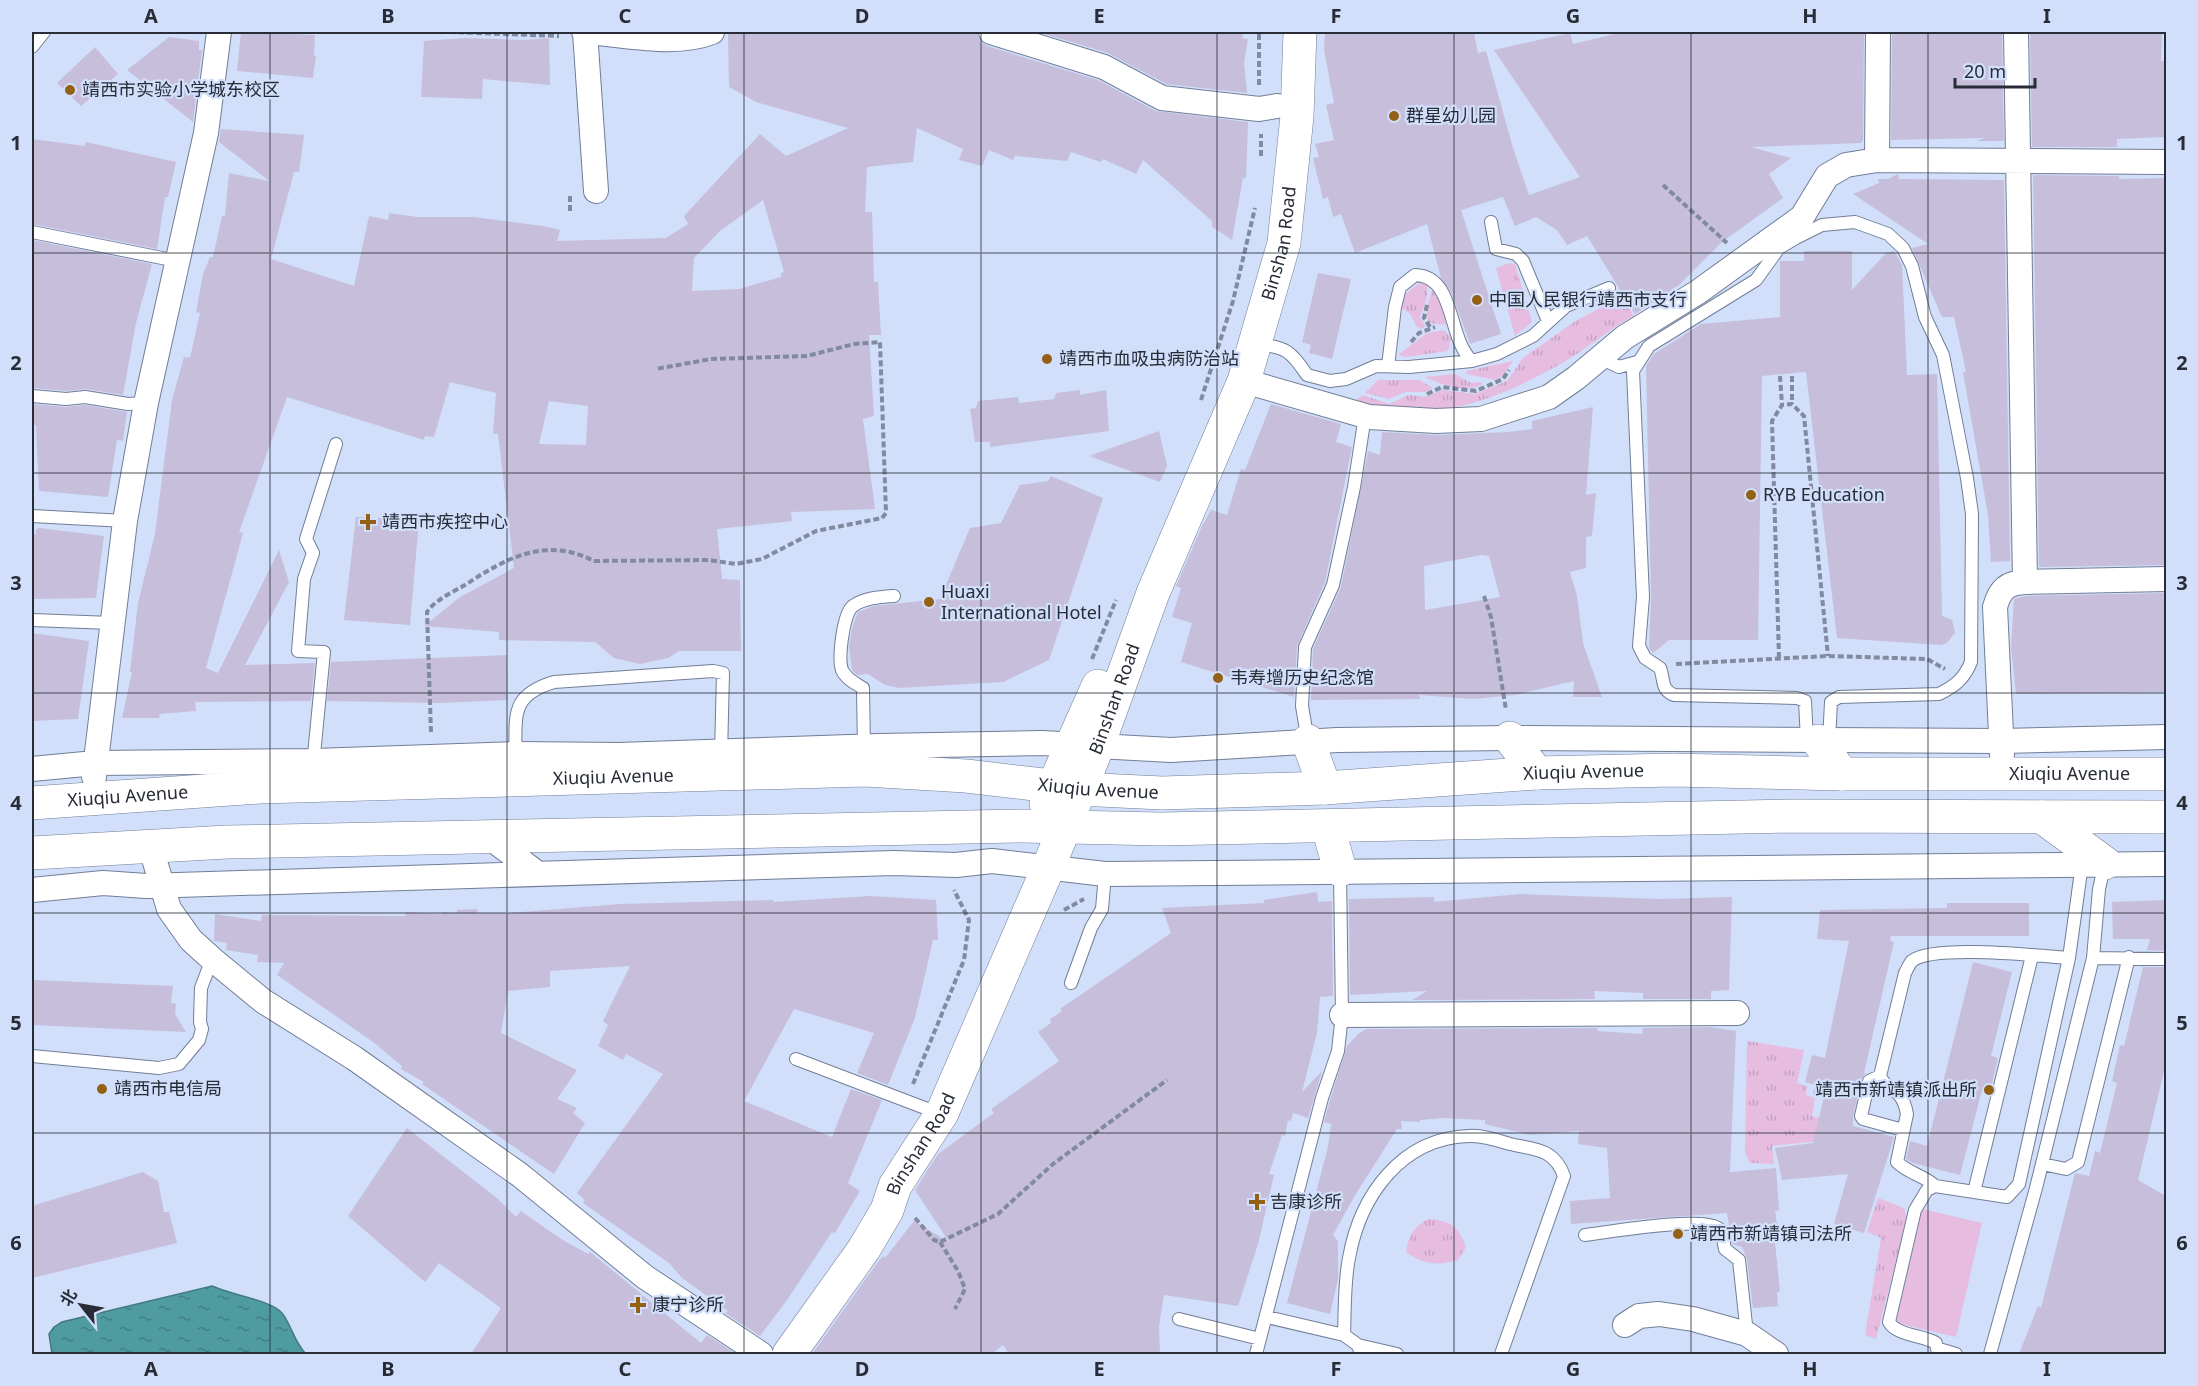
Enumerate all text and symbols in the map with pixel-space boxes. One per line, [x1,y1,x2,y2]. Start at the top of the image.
text: A [144,2,158,29]
text: B [381,2,395,29]
text: C [619,2,632,29]
text: D [855,2,869,29]
text: E [1093,2,1105,29]
text: F [1331,2,1341,29]
text: G [1566,2,1580,29]
text: H [1802,2,1818,29]
text: I [2043,2,2051,29]
scale bar [1955,51,2034,89]
text: 20 m [1964,59,2006,83]
place label: 靖西市实验小学城东校区 [82,77,280,101]
marker: 靖西市实验小学城东校区 [63,83,77,97]
place label: 群星幼儿园 [1406,103,1496,127]
marker: 群星幼儿园 [1387,109,1401,123]
text: 1 [10,129,22,156]
text: 1 [2176,129,2188,156]
street label: Binshan Road [1255,185,1301,303]
place label: 中国人民银行靖西市支行 [1489,287,1687,311]
marker: 中国人民银行靖西市支行 [1470,293,1484,307]
place label: 靖西市血吸虫病防治站 [1059,346,1239,370]
text: 2 [10,349,22,376]
text: 2 [2176,349,2188,376]
marker: 靖西市血吸虫病防治站 [1040,352,1054,366]
place label: RYB Education [1763,482,1885,506]
marker: RYB Education [1744,488,1758,502]
place label: 靖西市疾控中心 [382,509,508,533]
marker: 靖西市疾控中心 [359,513,377,531]
text: 3 [10,569,22,596]
text: 3 [2176,569,2188,596]
place label: Huaxi International Hotel [941,579,1102,624]
marker: Huaxi International Hotel [922,595,936,609]
street label: Binshan Road [1083,640,1145,758]
place label: 韦寿增历史纪念馆 [1230,665,1374,689]
marker: 韦寿增历史纪念馆 [1211,671,1225,685]
street label: Xiuqiu Avenue [1522,758,1644,785]
street label: Xiuqiu Avenue [2009,761,2130,785]
street label: Xiuqiu Avenue [552,762,674,790]
street label: Xiuqiu Avenue [1037,771,1159,804]
street label: Xiuqiu Avenue [66,779,189,811]
text: 4 [10,789,22,816]
text: 4 [2176,789,2188,816]
text: 5 [10,1009,22,1036]
text: 5 [2176,1009,2188,1036]
place label: 靖西市电信局 [114,1076,222,1100]
place label: 靖西市新靖镇派出所 [1815,1077,1977,1101]
marker: 靖西市电信局 [95,1082,109,1096]
marker: 靖西市新靖镇派出所 [1982,1083,1996,1097]
street label: Binshan Road [880,1089,960,1198]
place label: 吉康诊所 [1270,1189,1342,1213]
marker: 吉康诊所 [1248,1193,1266,1211]
place label: 靖西市新靖镇司法所 [1690,1221,1852,1245]
marker: 靖西市新靖镇司法所 [1671,1227,1685,1241]
text: 6 [10,1229,22,1256]
text: 6 [2176,1229,2188,1256]
north arrow [51,1275,111,1335]
text: 北 [55,1285,82,1310]
place label: 康宁诊所 [652,1292,724,1316]
marker: 康宁诊所 [629,1296,647,1314]
text: A [144,1355,158,1382]
text: B [381,1355,395,1382]
text: C [619,1355,632,1382]
text: D [855,1355,869,1382]
text: E [1093,1355,1105,1382]
text: F [1331,1355,1341,1382]
text: G [1566,1355,1580,1382]
text: H [1802,1355,1818,1382]
text: I [2043,1355,2051,1382]

